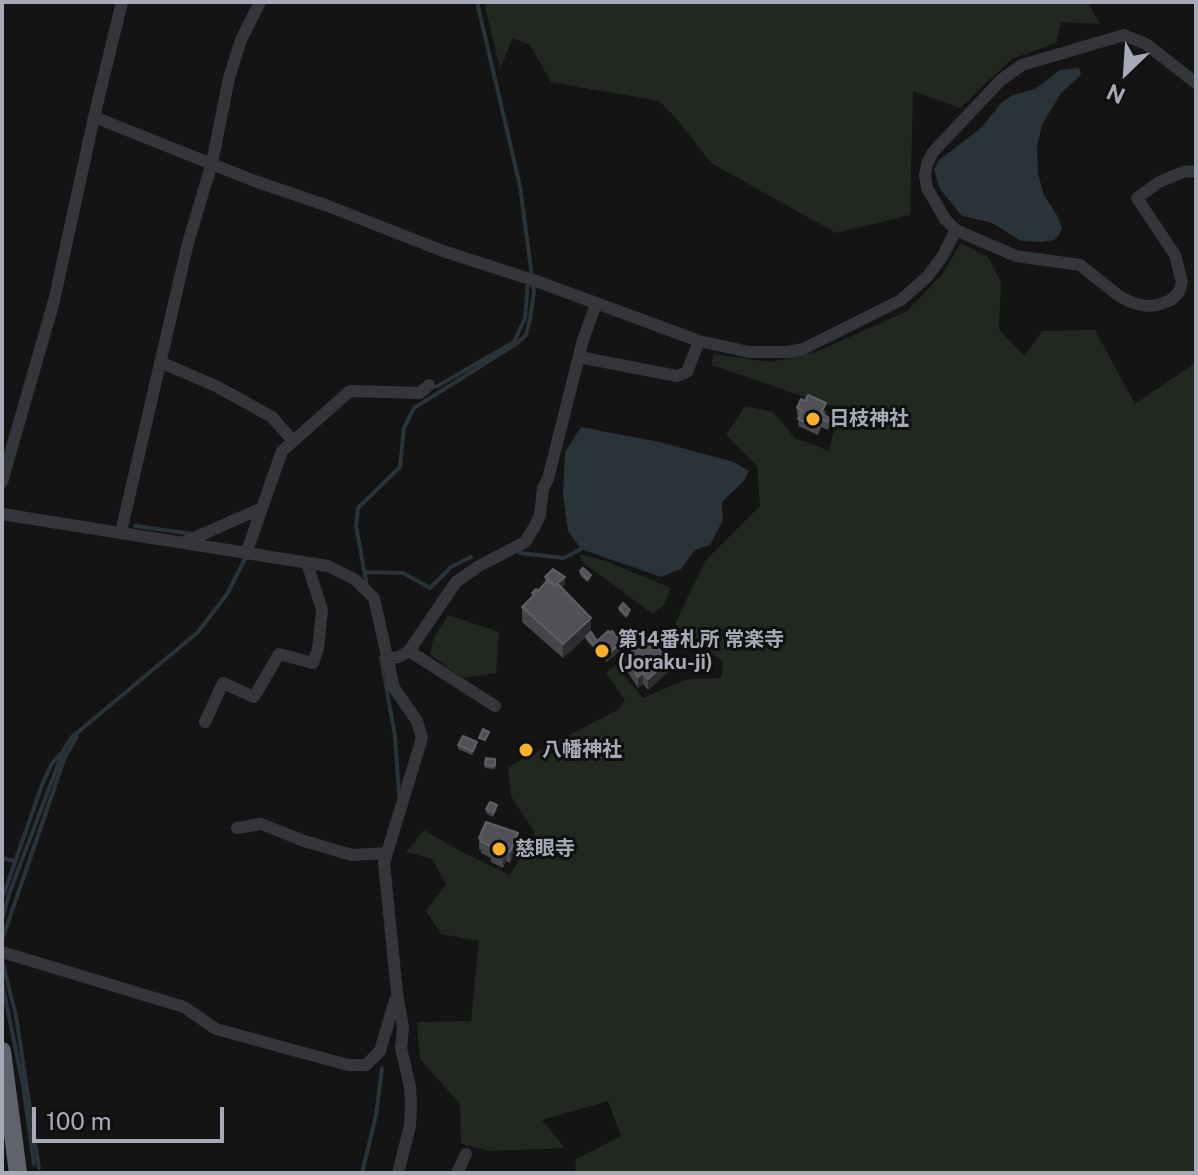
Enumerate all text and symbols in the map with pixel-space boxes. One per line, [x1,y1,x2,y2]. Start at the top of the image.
north arrow [1086,32,1166,112]
text: N [1103,78,1129,109]
place label: 日枝神社 [829,407,909,431]
marker: 日枝神社 [804,410,822,428]
place label: 第14番札所 常楽寺 (Joraku-ji) [618,628,784,675]
marker: 第14番札所 常楽寺 (Joraku-ji) [593,642,611,660]
place label: 八幡神社 [542,738,622,762]
marker: 八幡神社 [517,741,535,759]
place label: 慈眼寺 [515,837,575,861]
marker: 慈眼寺 [490,840,508,858]
scale bar [36,1091,228,1141]
text: 100 m [46,1107,112,1135]

